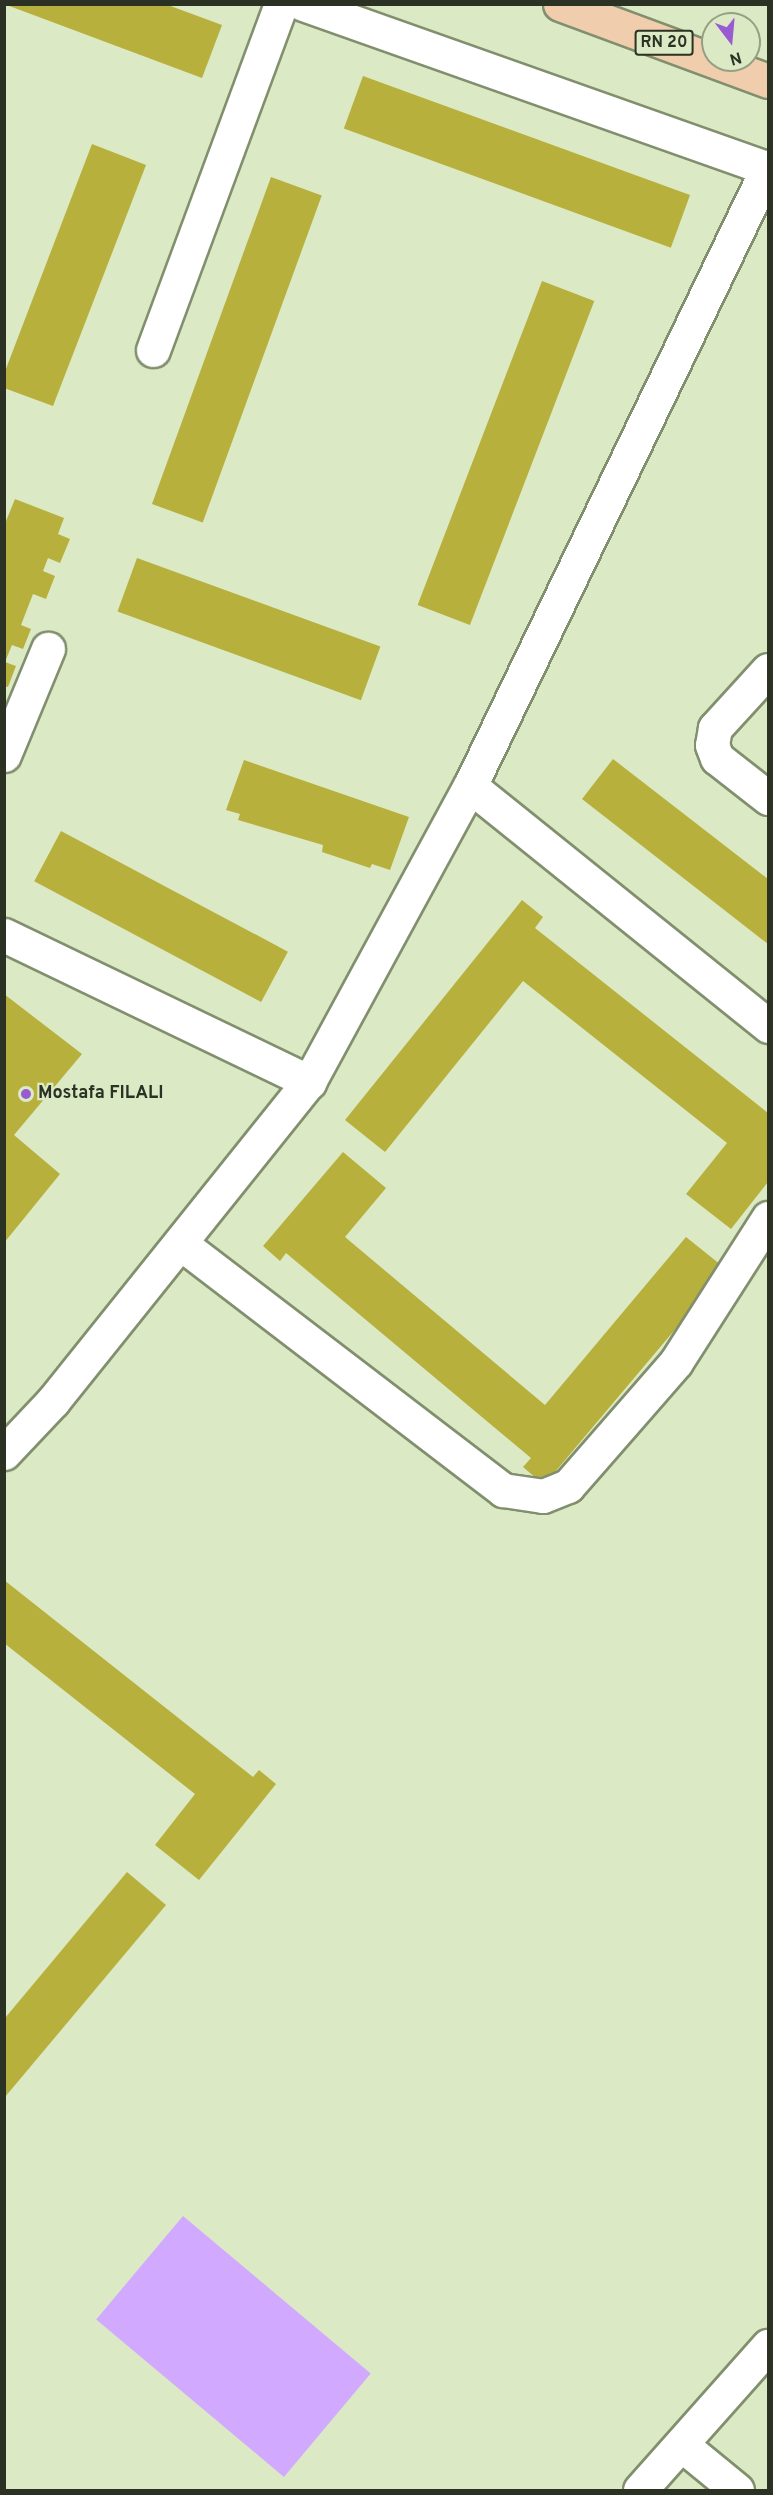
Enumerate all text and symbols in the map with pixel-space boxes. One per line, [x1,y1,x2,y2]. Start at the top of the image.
north arrow [701,12,761,72]
road number: RN 20 [634,30,694,56]
text: N [727,46,744,69]
place label: Mostafa FILALI [38,1083,164,1105]
marker: Mostafa FILALI [19,1087,33,1101]

